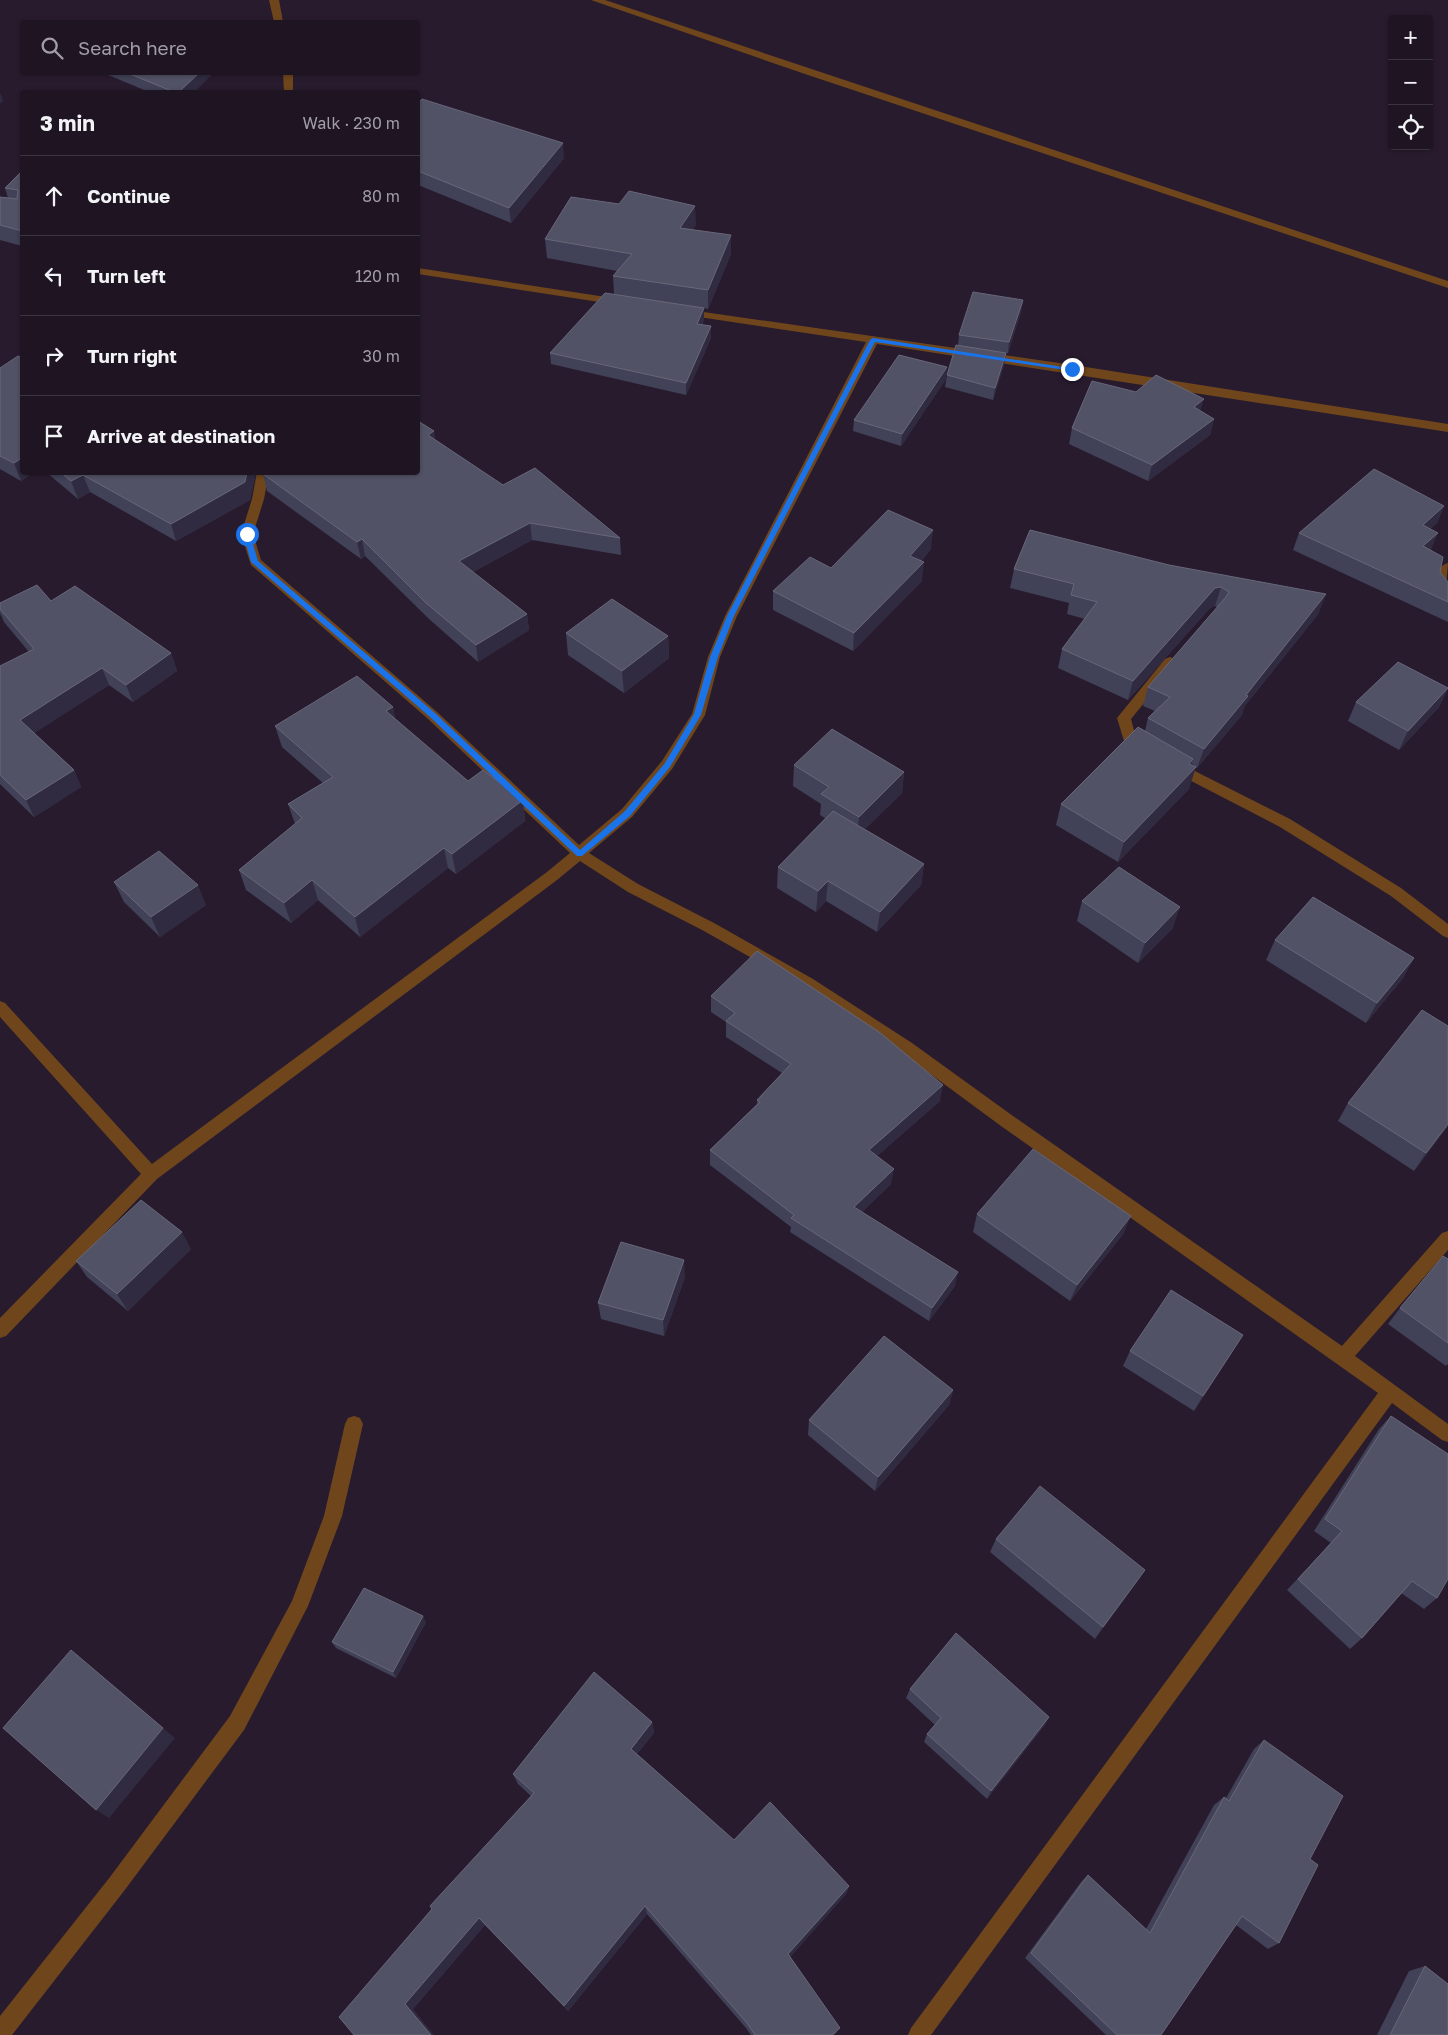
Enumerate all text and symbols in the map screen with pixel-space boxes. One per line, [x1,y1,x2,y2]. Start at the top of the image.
map controls [1388,15,1433,150]
button: + [1388,15,1433,60]
search box [20,20,420,75]
icon: search [38,34,66,62]
text: Search here [78,36,187,59]
button: − [1388,60,1433,105]
button: locate [1388,105,1433,150]
text: 3 min [40,110,95,136]
text: Walk · 230 m [303,113,400,133]
icon: ahead [40,182,68,210]
text: Continue [87,184,170,207]
text: 80 m [362,186,400,206]
icon: left [40,262,68,290]
text: Turn left [87,264,166,287]
text: 120 m [355,266,400,286]
icon: right [40,342,68,370]
text: Turn right [87,344,177,367]
text: 30 m [363,346,400,366]
route end [1061,358,1084,381]
icon: arrive [40,422,68,450]
text: Arrive at destination [87,424,275,447]
route start [236,523,259,546]

